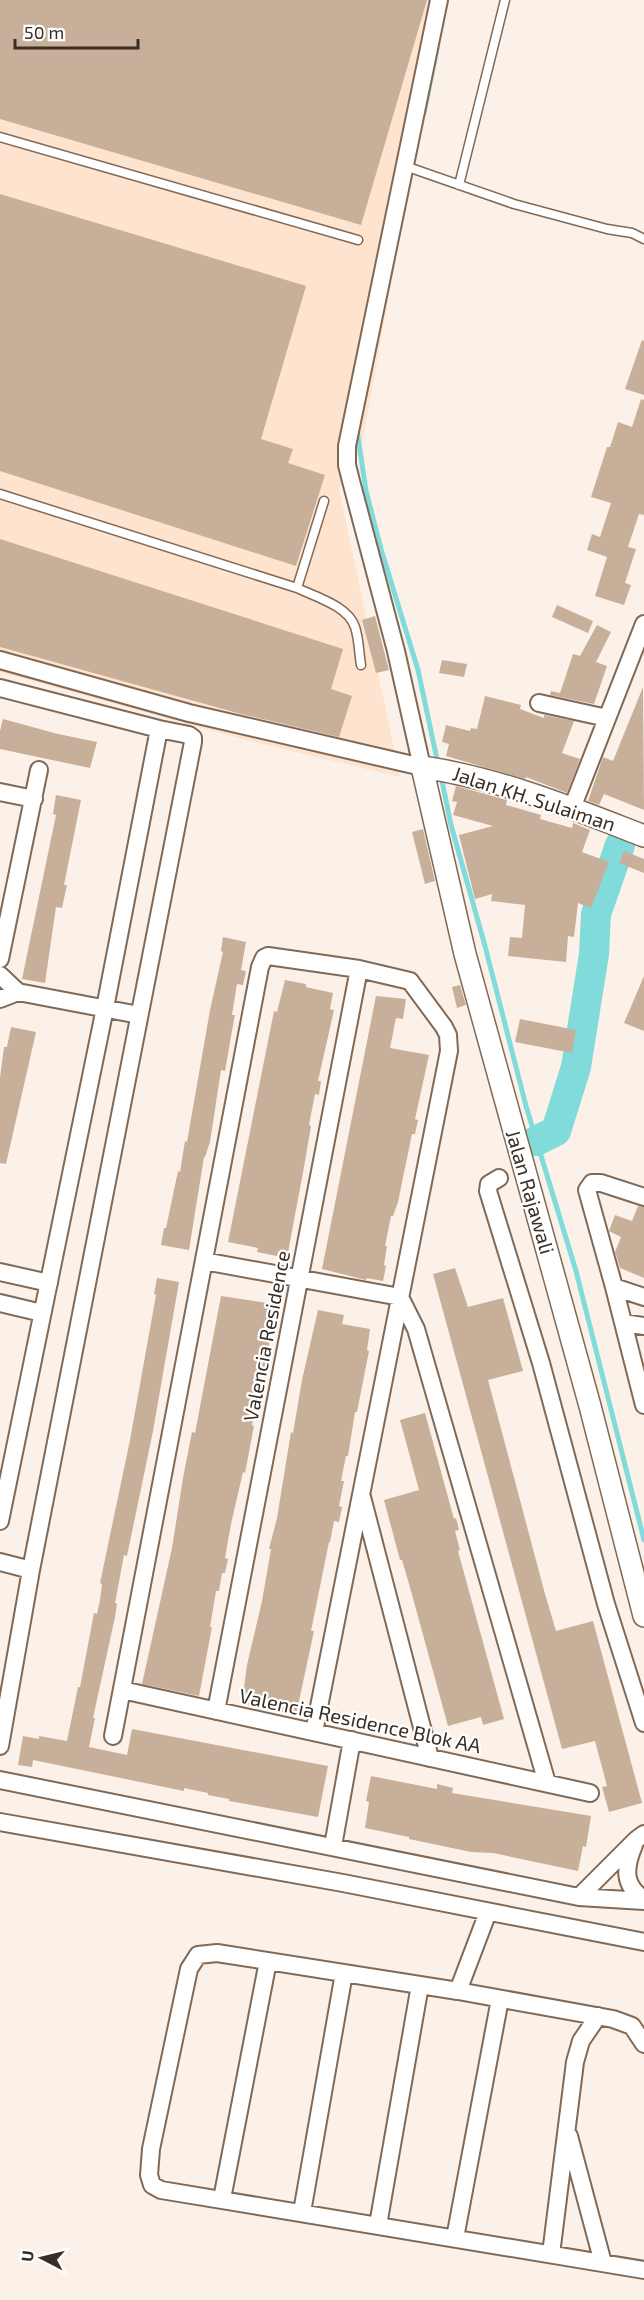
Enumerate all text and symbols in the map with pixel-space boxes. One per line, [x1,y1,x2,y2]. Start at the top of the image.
scale bar [15,12,138,50]
text: 50 m [24,21,64,43]
street label: Jalan KH. Sulaiman [450,760,619,836]
street label: Jalan Rajawali [502,1127,560,1257]
street label: Valencia Residence [238,1248,294,1423]
street label: Valencia Residence Blok AA [237,1683,484,1757]
north arrow [12,2228,72,2288]
text: U [17,2250,37,2263]

